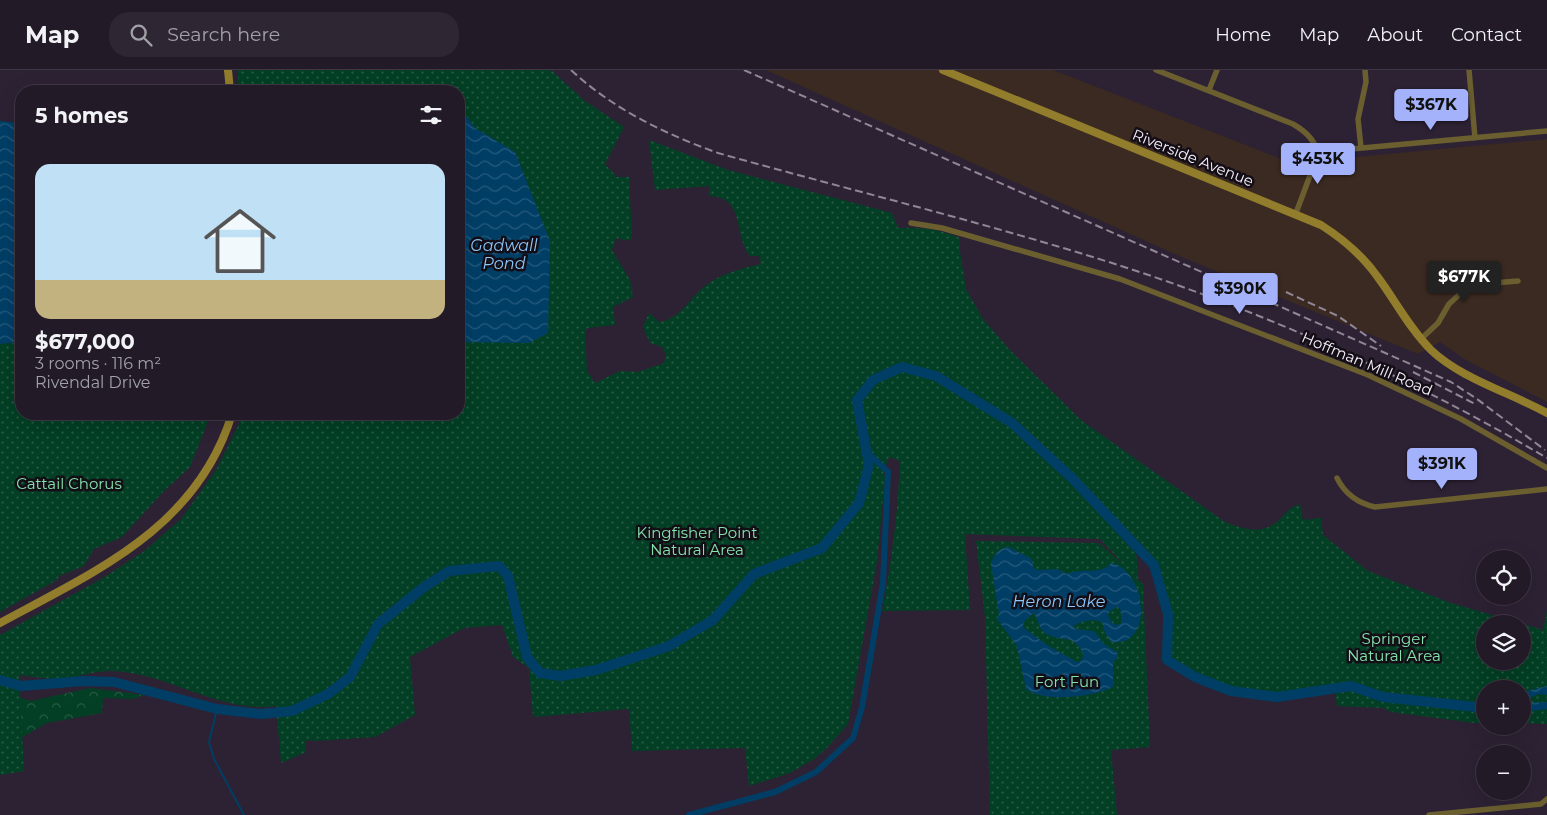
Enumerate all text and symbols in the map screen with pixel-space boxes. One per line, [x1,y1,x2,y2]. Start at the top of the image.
search box [109,12,459,57]
text: Map [25,20,79,49]
icon: search [127,21,155,49]
text: Search here [167,23,280,46]
text: Home [1215,24,1271,46]
text: Map [1299,24,1339,46]
text: About [1367,24,1423,46]
text: Contact [1451,24,1522,46]
pin: $367K [1396,88,1466,131]
text: $367K [1405,95,1457,114]
icon: filters [417,101,445,129]
text: 5 homes [35,103,128,128]
street label: Riverside Avenue [1130,125,1257,190]
pin: $453K [1283,142,1353,185]
text: $453K [1292,149,1344,168]
icon: home [195,196,285,286]
water label: Gadwall Pond [470,236,538,273]
pin: $677K [1429,260,1499,303]
text: $677K [1438,267,1490,286]
pin: $390K [1205,272,1275,315]
text: $390K [1214,279,1266,298]
street label: Hoffman Mill Road [1299,327,1435,400]
text: $677,000 [35,329,135,354]
text: 3 rooms · 116 m² [35,354,161,373]
text: Rivendal Drive [35,373,150,392]
pin: $391K [1407,448,1477,490]
text: $391K [1418,454,1466,473]
park label: Cattail Chorus [16,474,122,493]
park label: Kingfisher Point Natural Area [637,523,757,559]
map controls [1476,550,1531,800]
button: locate [1476,550,1531,605]
water label: Heron Lake [1013,592,1105,611]
button: layers [1476,615,1531,670]
park label: Springer Natural Area [1347,629,1441,665]
park label: Fort Fun [1035,672,1099,691]
button: + [1476,680,1531,735]
button: − [1476,745,1531,800]

